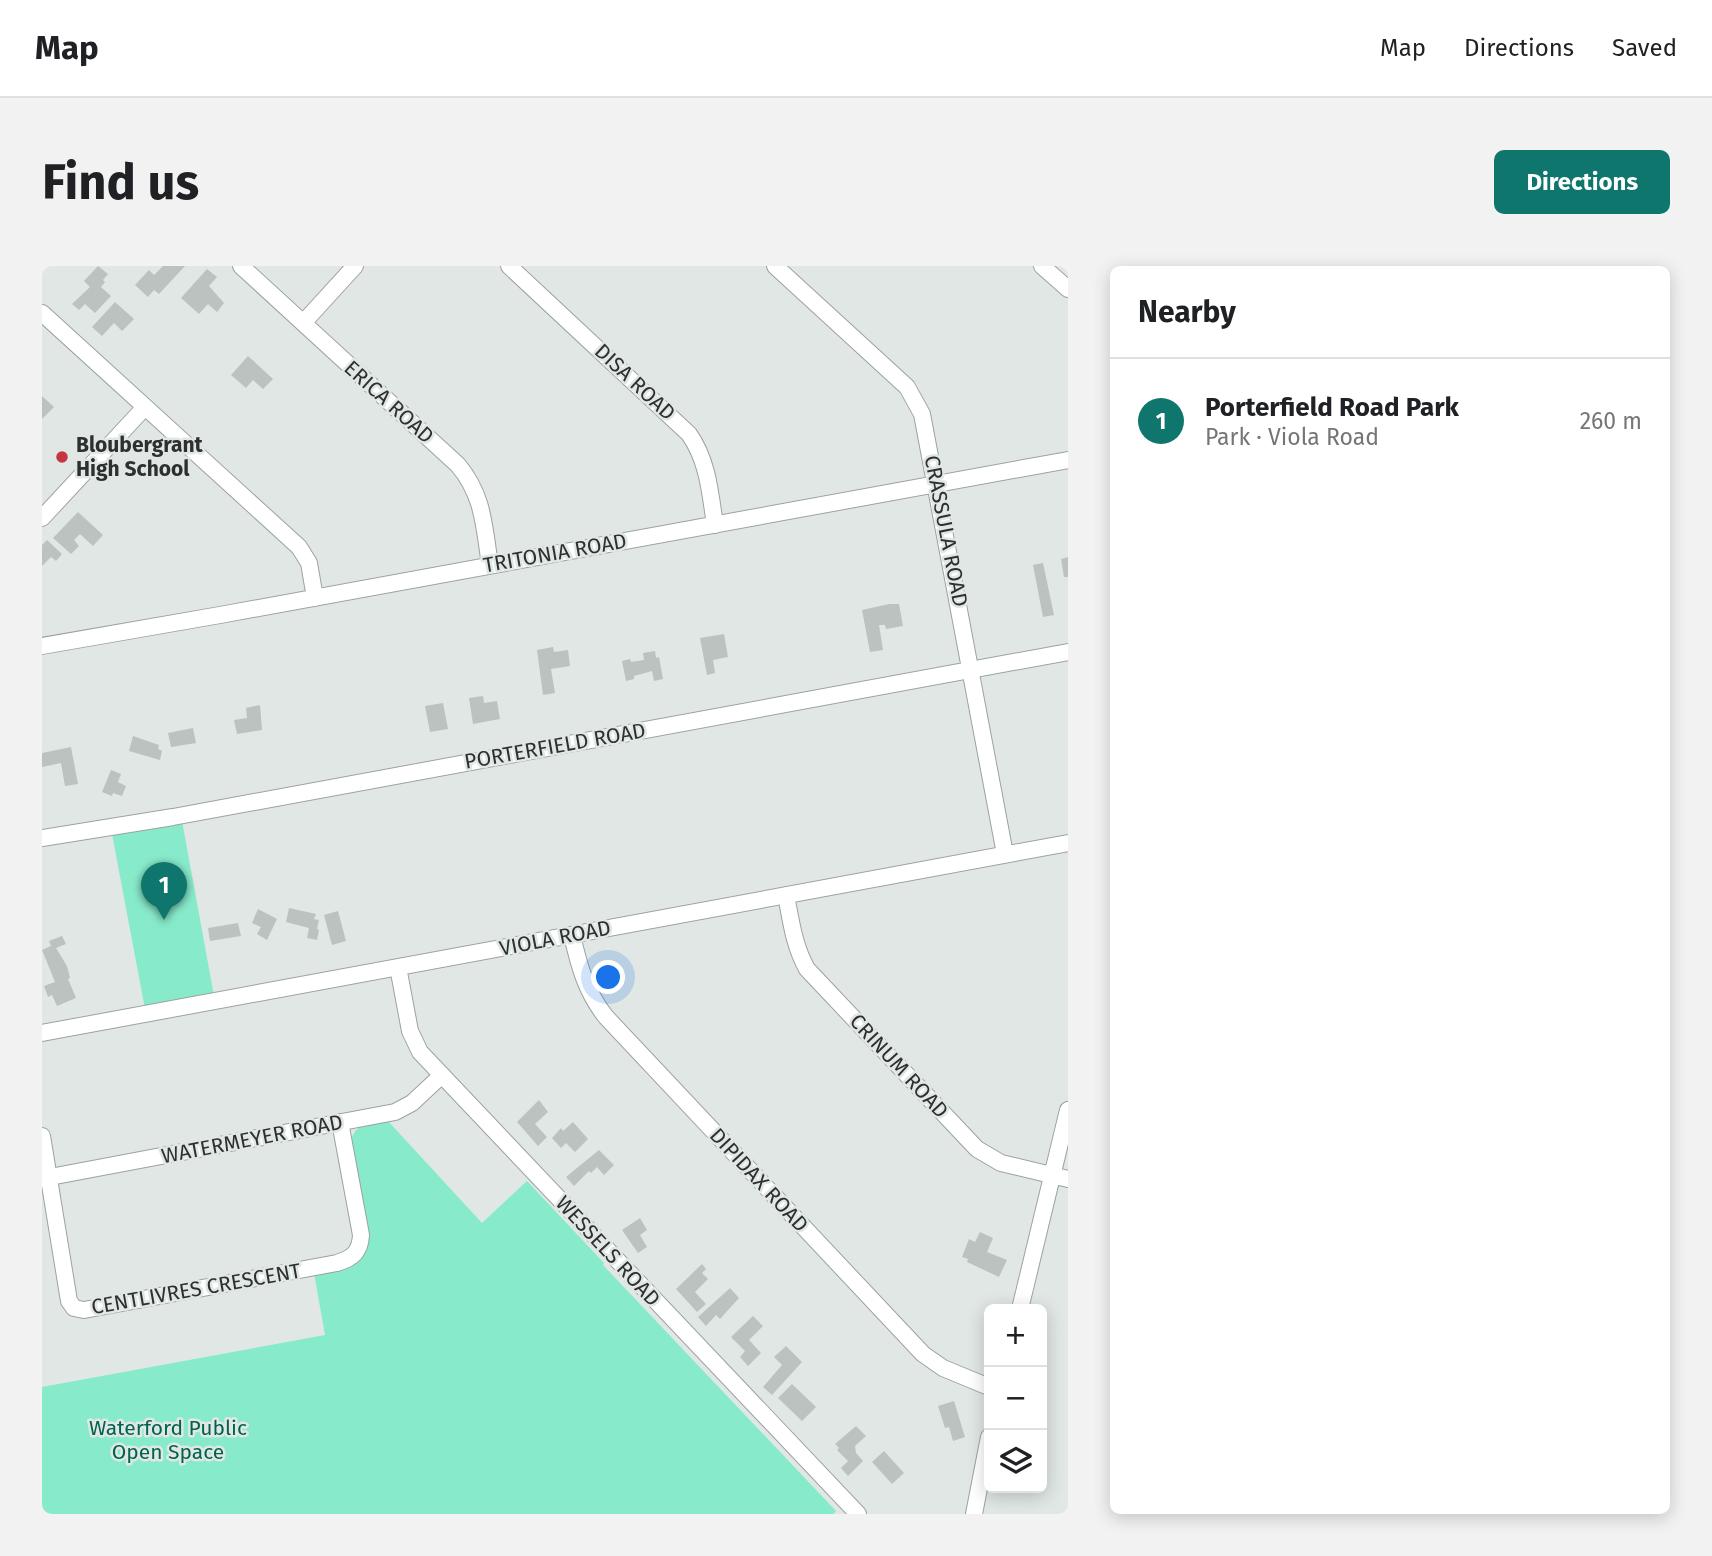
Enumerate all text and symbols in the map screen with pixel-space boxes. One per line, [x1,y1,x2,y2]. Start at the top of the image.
text: Map [35,28,99,68]
text: Map [1380,34,1426,62]
text: Directions [1464,34,1574,62]
text: Saved [1612,34,1677,62]
button: Directions [1494,150,1670,214]
text: Find us [42,153,199,212]
text: Nearby [1138,294,1236,330]
street label: DISA ROAD [589,338,681,426]
street label: ERICA ROAD [339,355,439,449]
text: Porterfield Road Park [1205,392,1459,423]
text: 1 [1156,407,1166,435]
text: 260 m [1580,407,1642,435]
text: Park · Viola Road [1205,423,1379,451]
place label: Bloubergrant High School [76,432,204,482]
marker: Bloubergrant High School [54,449,70,465]
street label: CRASSULA ROAD [919,453,973,609]
street label: TRITONIA ROAD [481,528,629,578]
street label: PORTERFIELD ROAD [462,717,648,775]
pin: 1 [141,862,187,920]
street label: VIOLA ROAD [497,914,613,962]
your location [591,960,625,994]
street label: CRINUM ROAD [844,1008,954,1124]
street label: WATERMEYER ROAD [159,1109,345,1169]
street label: DIPIDAX ROAD [704,1123,814,1237]
street label: WESSELS ROAD [550,1190,666,1312]
street label: CENTLIVRES CRESCENT [89,1258,303,1320]
map controls [984,1304,1047,1493]
button: + [984,1304,1047,1367]
button: − [984,1367,1047,1430]
park label: Waterford Public Open Space [89,1415,247,1465]
button: layers [984,1430,1047,1493]

